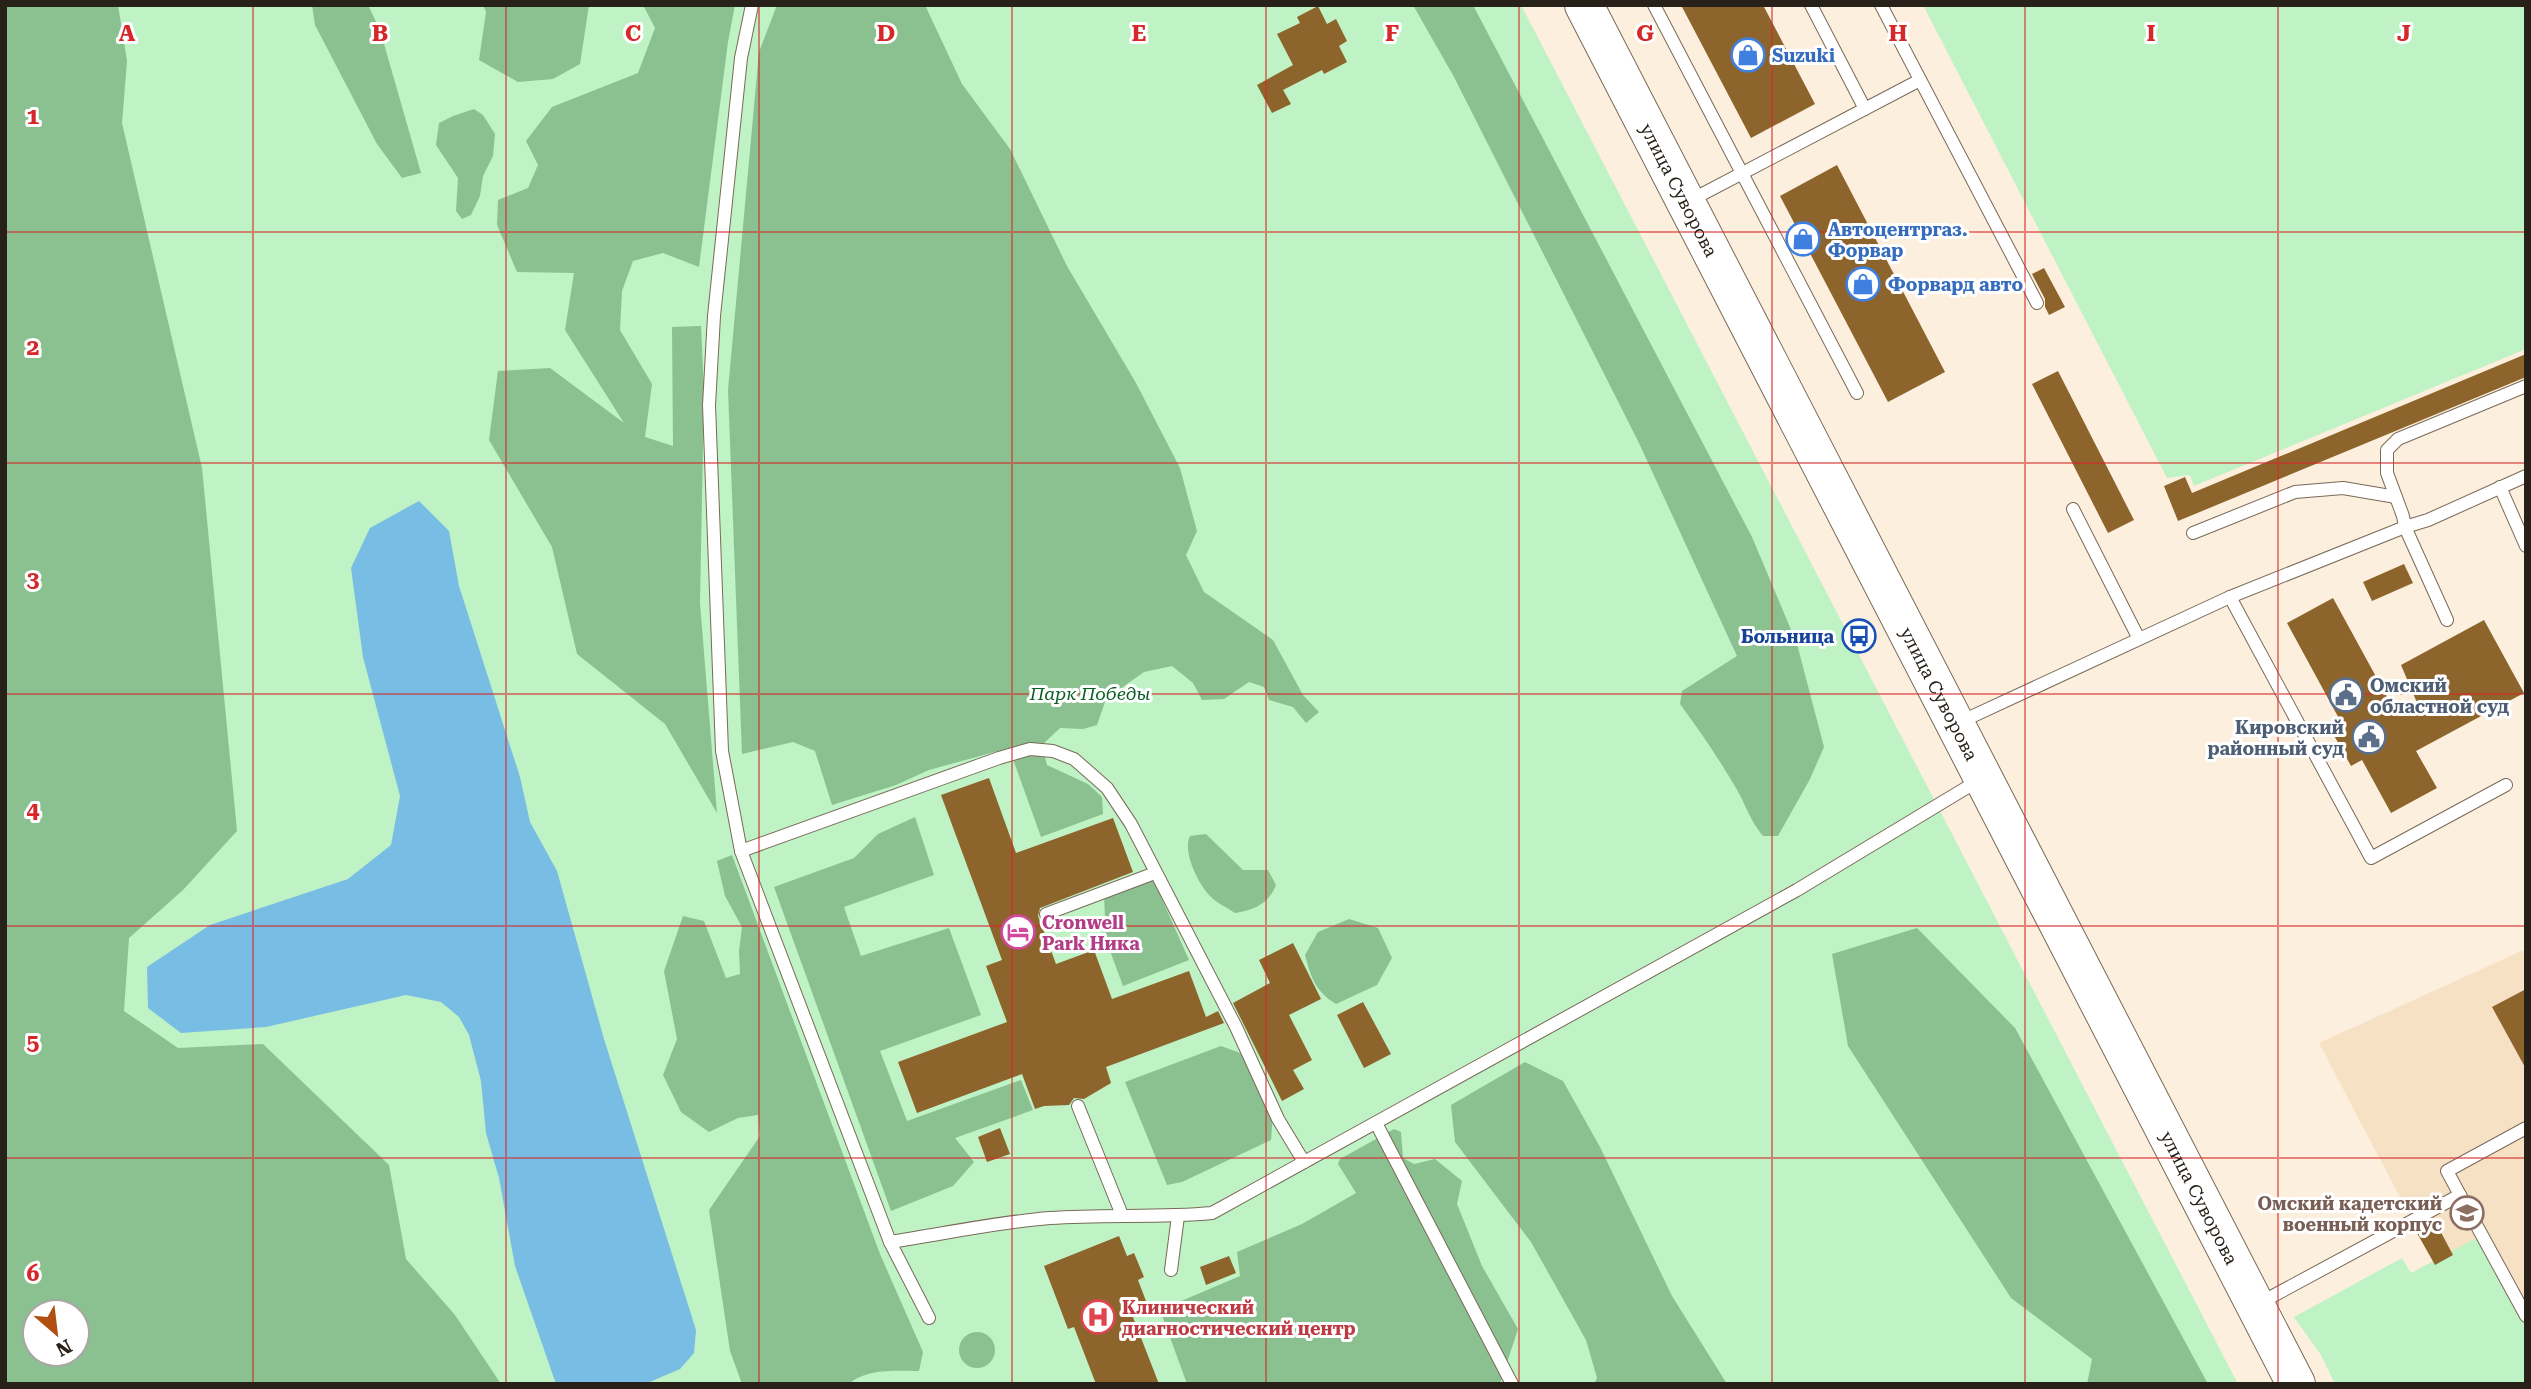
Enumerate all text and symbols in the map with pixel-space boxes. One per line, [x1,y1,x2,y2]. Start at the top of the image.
text: A [119,20,136,47]
text: B [372,20,388,47]
text: C [625,20,641,47]
text: D [877,20,895,47]
text: E [1132,20,1146,47]
text: F [1385,20,1399,47]
text: G [1636,20,1654,47]
text: H [1889,20,1908,47]
text: I [2146,20,2156,47]
text: J [2397,20,2411,47]
shop icon: Suzuki [1729,36,1767,74]
place label: Suzuki [1772,45,1835,66]
text: 1 [27,103,40,130]
street label: улица Суворова [1636,120,1723,260]
place label: Автоцентргаз. Форвар [1828,219,1968,261]
shop icon: Автоцентргаз. Форвар [1784,220,1822,258]
shop icon: Форвард авто [1844,265,1882,303]
place label: Форвард авто [1888,274,2023,295]
text: 2 [27,334,39,361]
text: 3 [27,566,40,593]
bus stop icon: Больница [1840,617,1878,655]
street label: улица Суворова [1896,623,1983,764]
place label: Больница [1741,626,1834,647]
place label: Омский областной суд [2370,675,2510,717]
public building icon: Омский областной суд [2327,676,2365,714]
park label: Парк Победы [1029,683,1150,704]
place label: Кировский районный суд [2208,717,2344,759]
public building icon: Кировский районный суд [2350,718,2388,756]
text: 4 [27,797,40,824]
place label: Cronwell Park Ника [1042,912,1140,954]
hotel icon: Cronwell Park Ника [999,913,1037,951]
text: 5 [27,1029,40,1056]
street label: улица Суворова [2157,1127,2243,1268]
place label: Омский кадетский военный корпус [2258,1193,2442,1235]
school or university icon: Омский кадетский военный корпус [2448,1194,2486,1232]
text: 6 [27,1260,40,1287]
place label: Клинический диагностический центр [1122,1297,1356,1339]
north arrow [21,1298,91,1368]
hospital icon: Клинический диагностический центр [1079,1298,1117,1336]
text: N [52,1334,76,1361]

